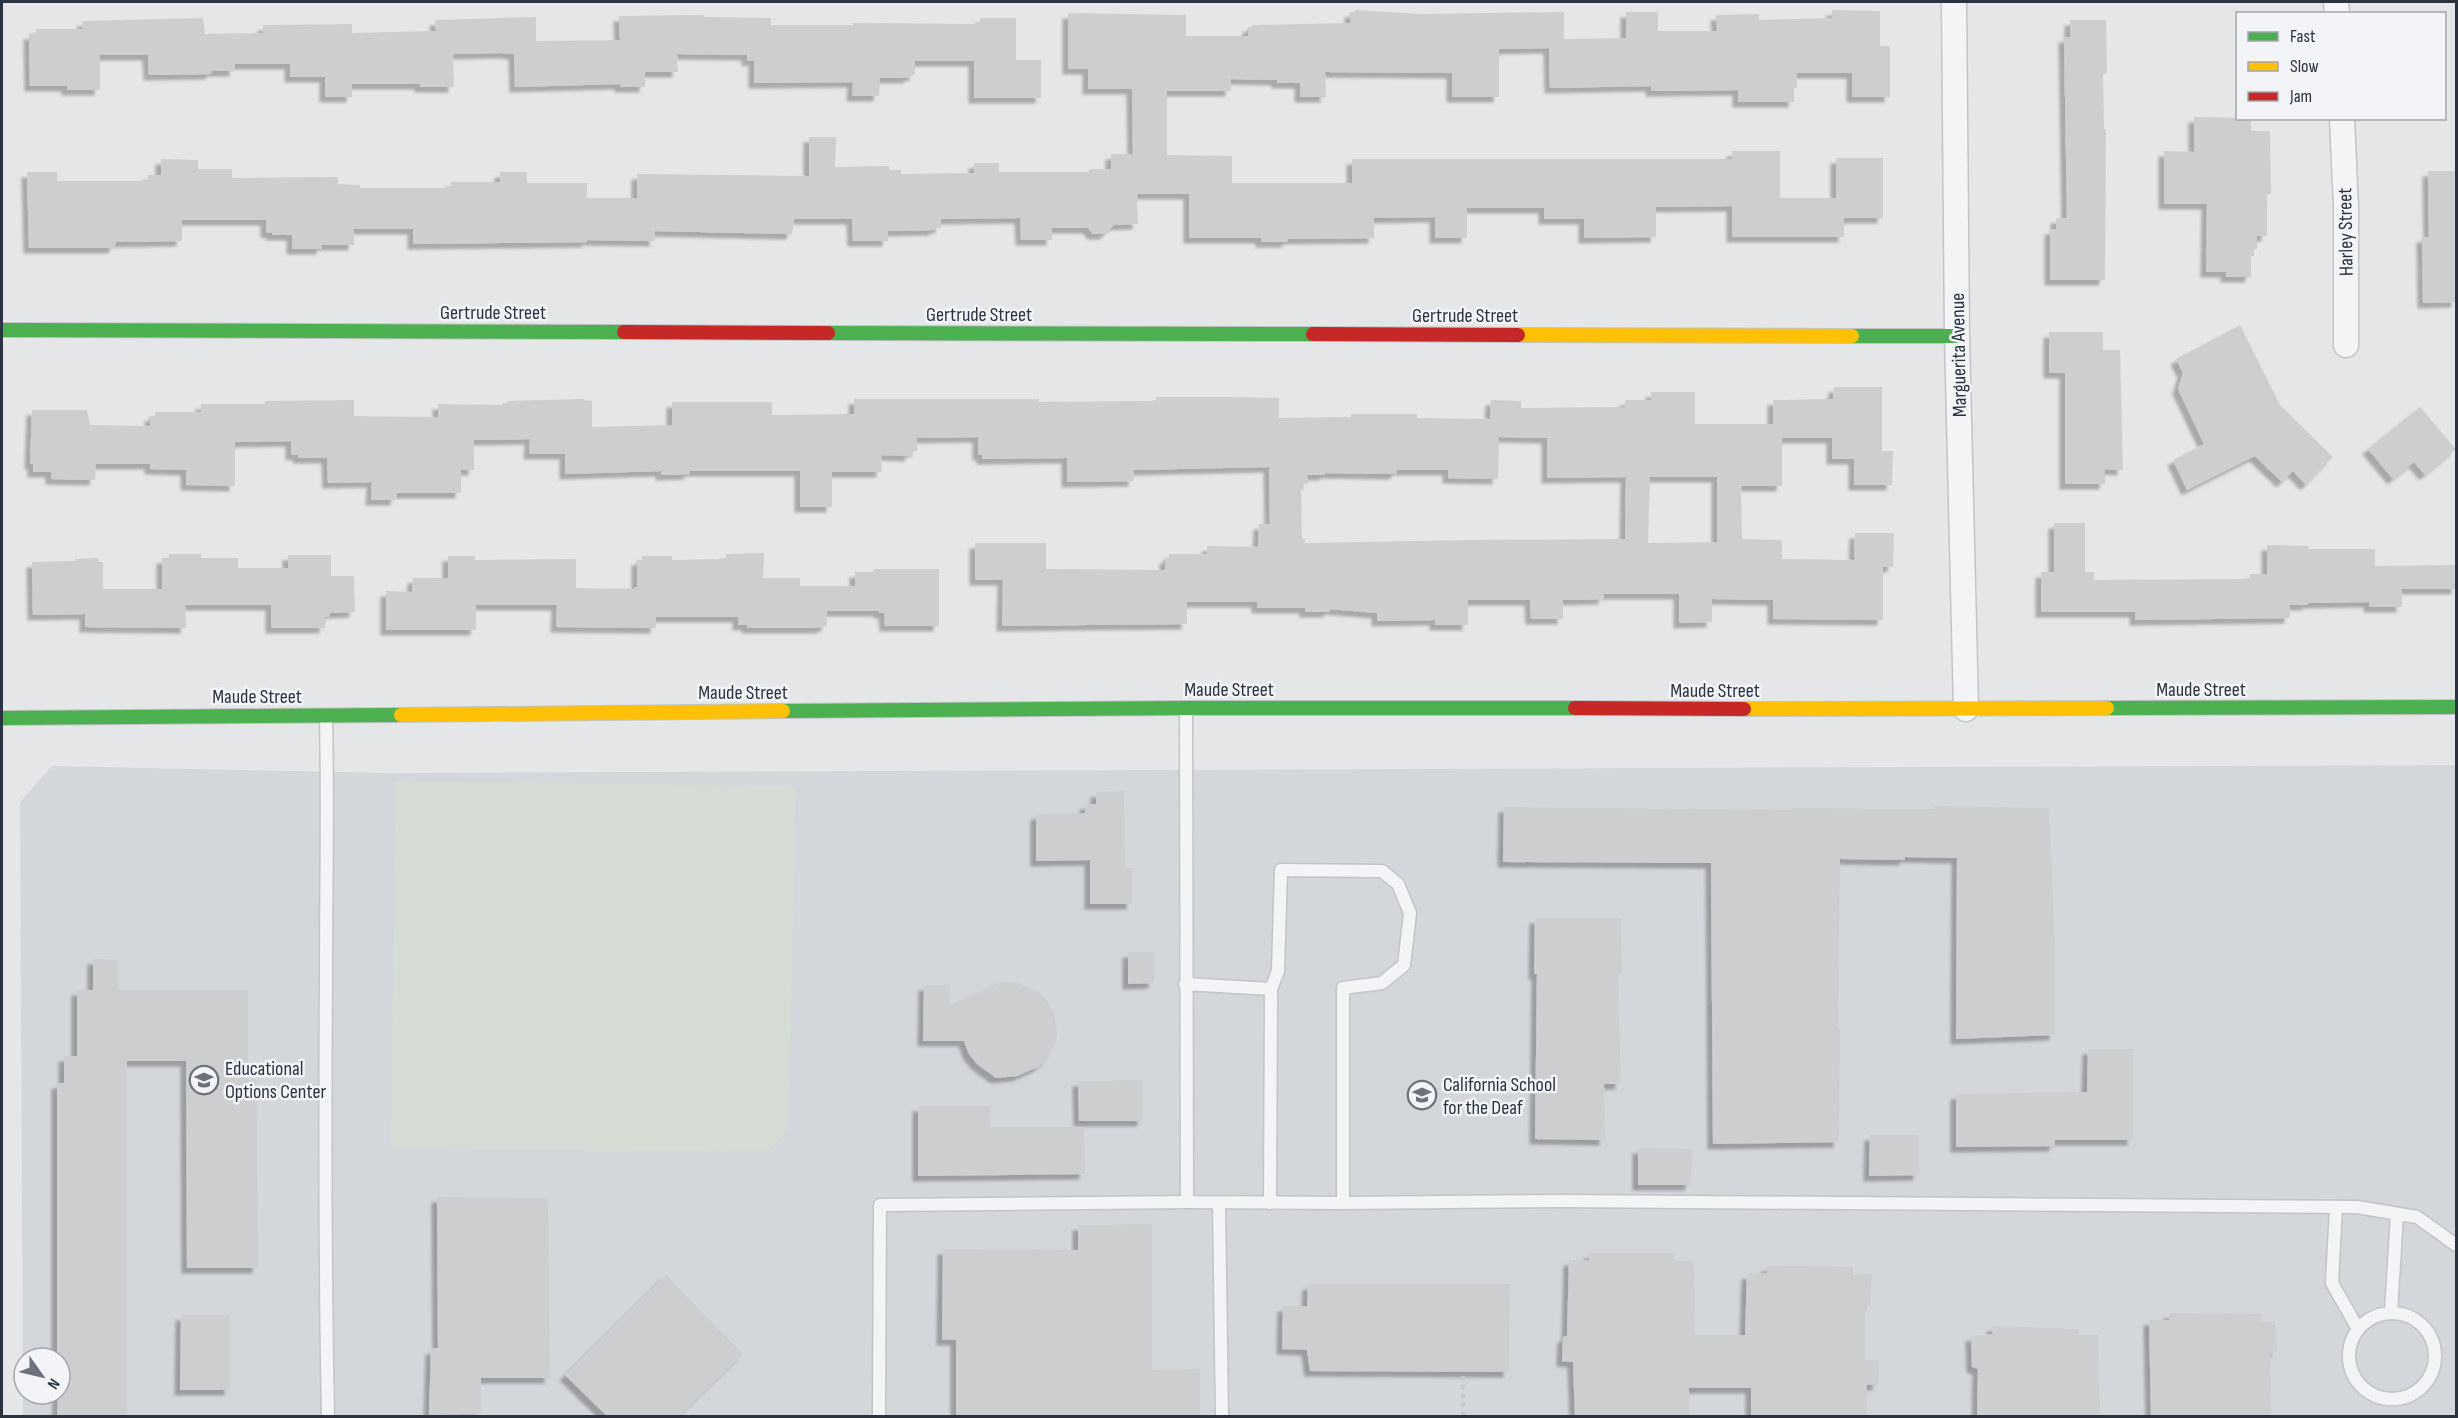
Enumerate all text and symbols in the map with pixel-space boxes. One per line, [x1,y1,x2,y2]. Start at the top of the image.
legend [2236,12,2446,120]
text: Fast [2290,26,2316,47]
text: Slow [2290,56,2319,77]
text: Jam [2289,86,2312,107]
street label: Harley Street [2333,188,2359,276]
street label: Marguerita Avenue [1946,293,1972,417]
street label: Gertrude Street [440,301,546,325]
street label: Gertrude Street [926,303,1032,327]
street label: Gertrude Street [1412,304,1518,328]
street label: Maude Street [1184,678,1274,702]
street label: Maude Street [2156,678,2246,702]
street label: Maude Street [1670,679,1760,703]
street label: Maude Street [698,681,788,705]
street label: Maude Street [212,685,302,709]
place label: Educational Options Center [225,1057,326,1104]
school or university icon: Educational Options Center [188,1064,220,1096]
place label: California School for the Deaf [1443,1073,1556,1120]
school or university icon: California School for the Deaf [1406,1079,1438,1111]
north arrow [12,1346,72,1406]
text: N [43,1375,63,1392]

